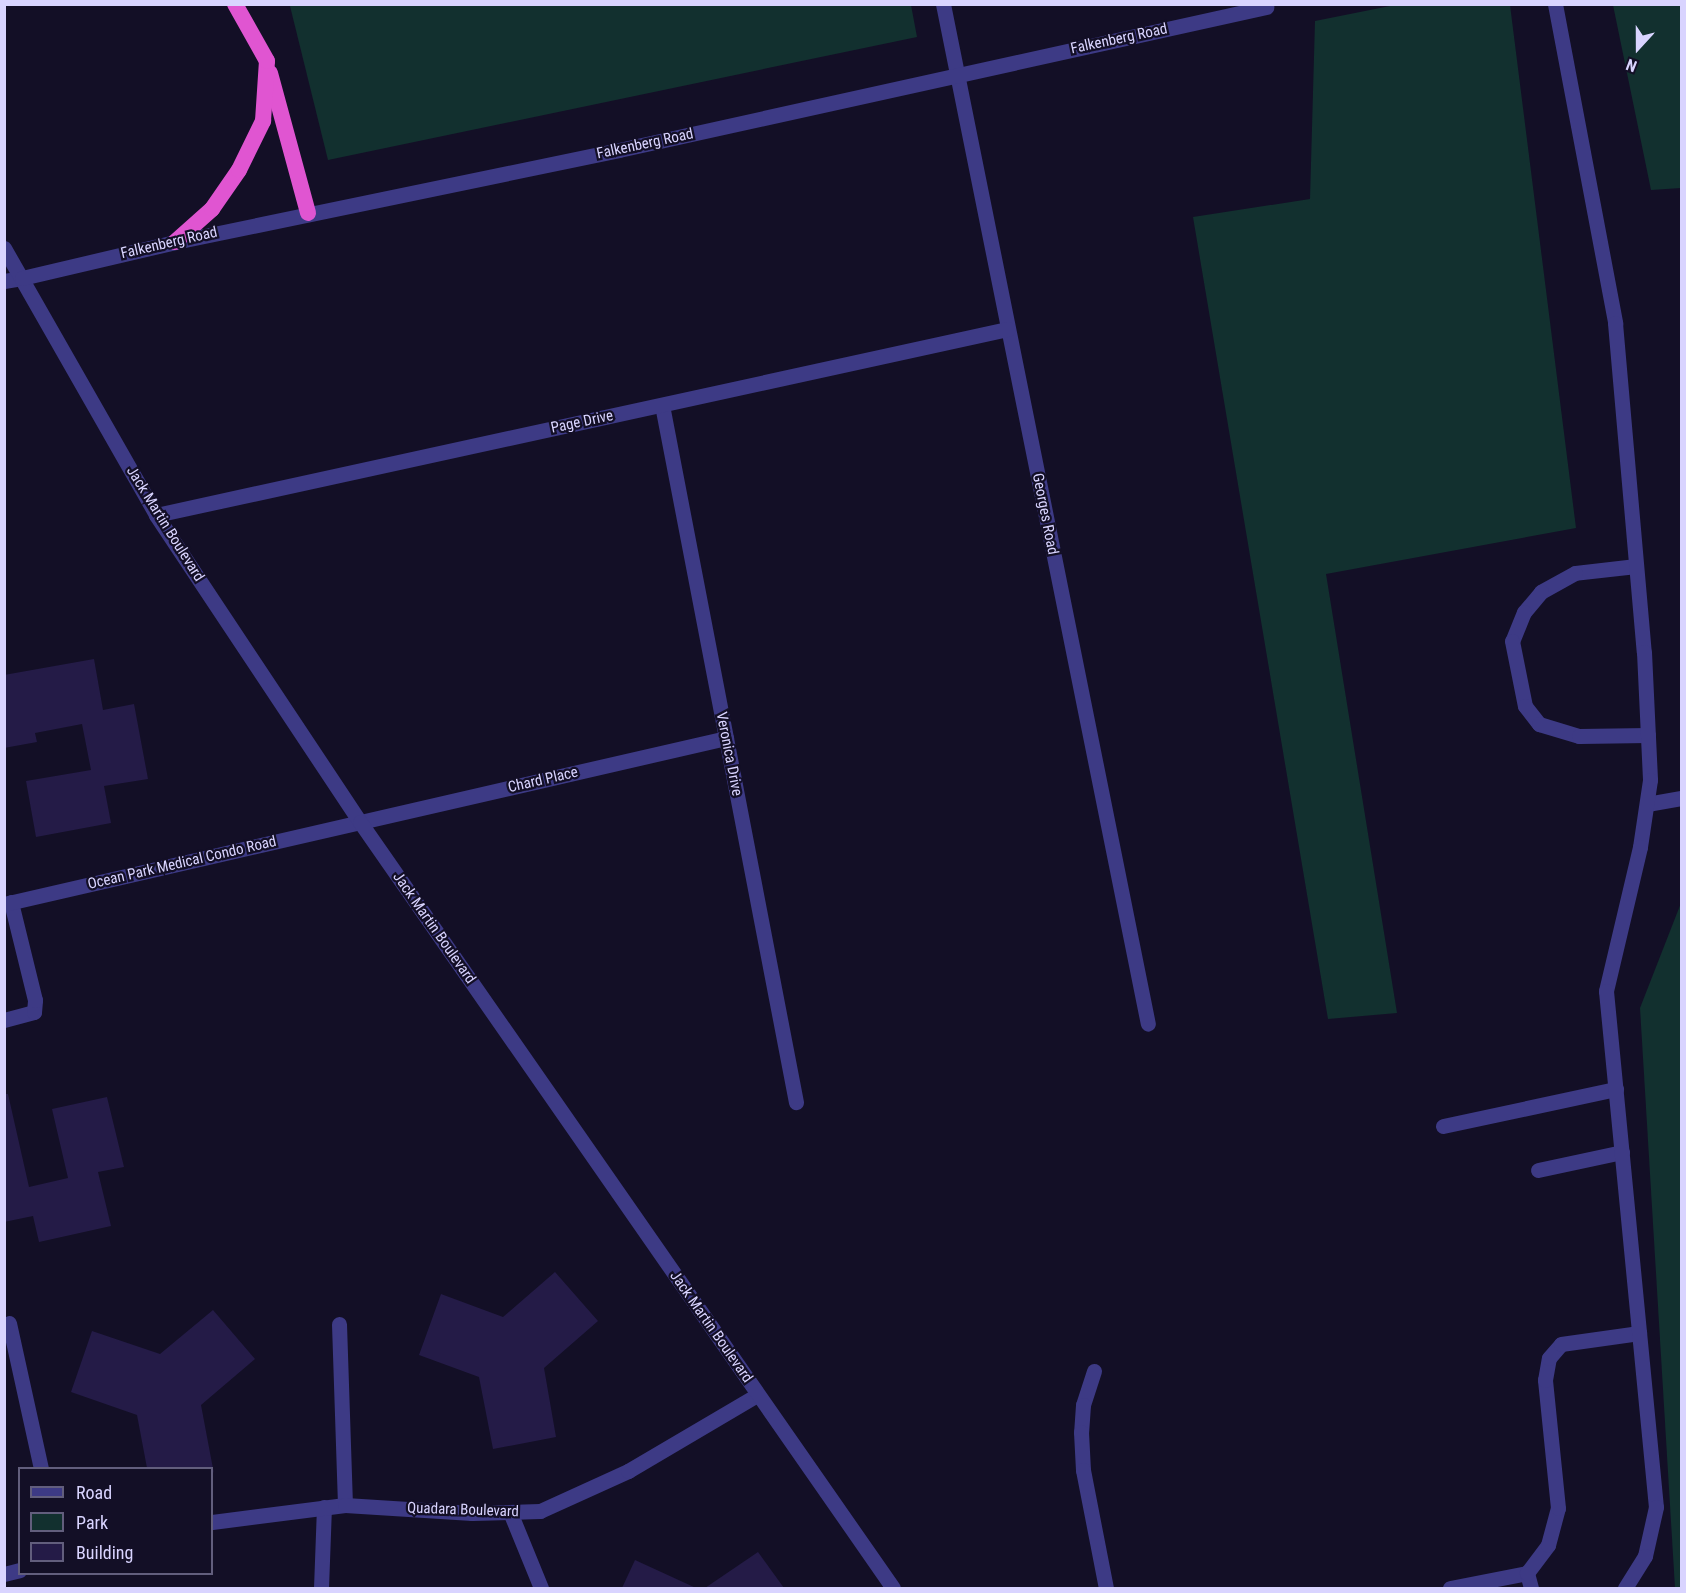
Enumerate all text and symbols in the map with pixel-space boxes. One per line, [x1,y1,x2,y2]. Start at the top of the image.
north arrow [1608,18,1668,78]
street label: Falkenberg Road [1069,20,1169,58]
text: N [1623,55,1639,76]
street label: Falkenberg Road [595,125,695,163]
street label: Falkenberg Road [119,223,219,263]
street label: Page Drive [549,407,615,437]
street label: Jack Martin Boulevard [122,463,208,585]
street label: Georges Road [1028,472,1062,556]
street label: Veronica Drive [712,710,746,798]
street label: Chard Place [506,763,580,797]
street label: Ocean Park Medical Condo Road [86,833,278,893]
street label: Jack Martin Boulevard [389,869,479,987]
street label: Jack Martin Boulevard [666,1268,756,1386]
legend [18,1467,213,1575]
text: Road [76,1482,112,1503]
street label: Quadara Boulevard [407,1499,519,1521]
text: Park [76,1512,108,1533]
text: Building [76,1542,133,1563]

